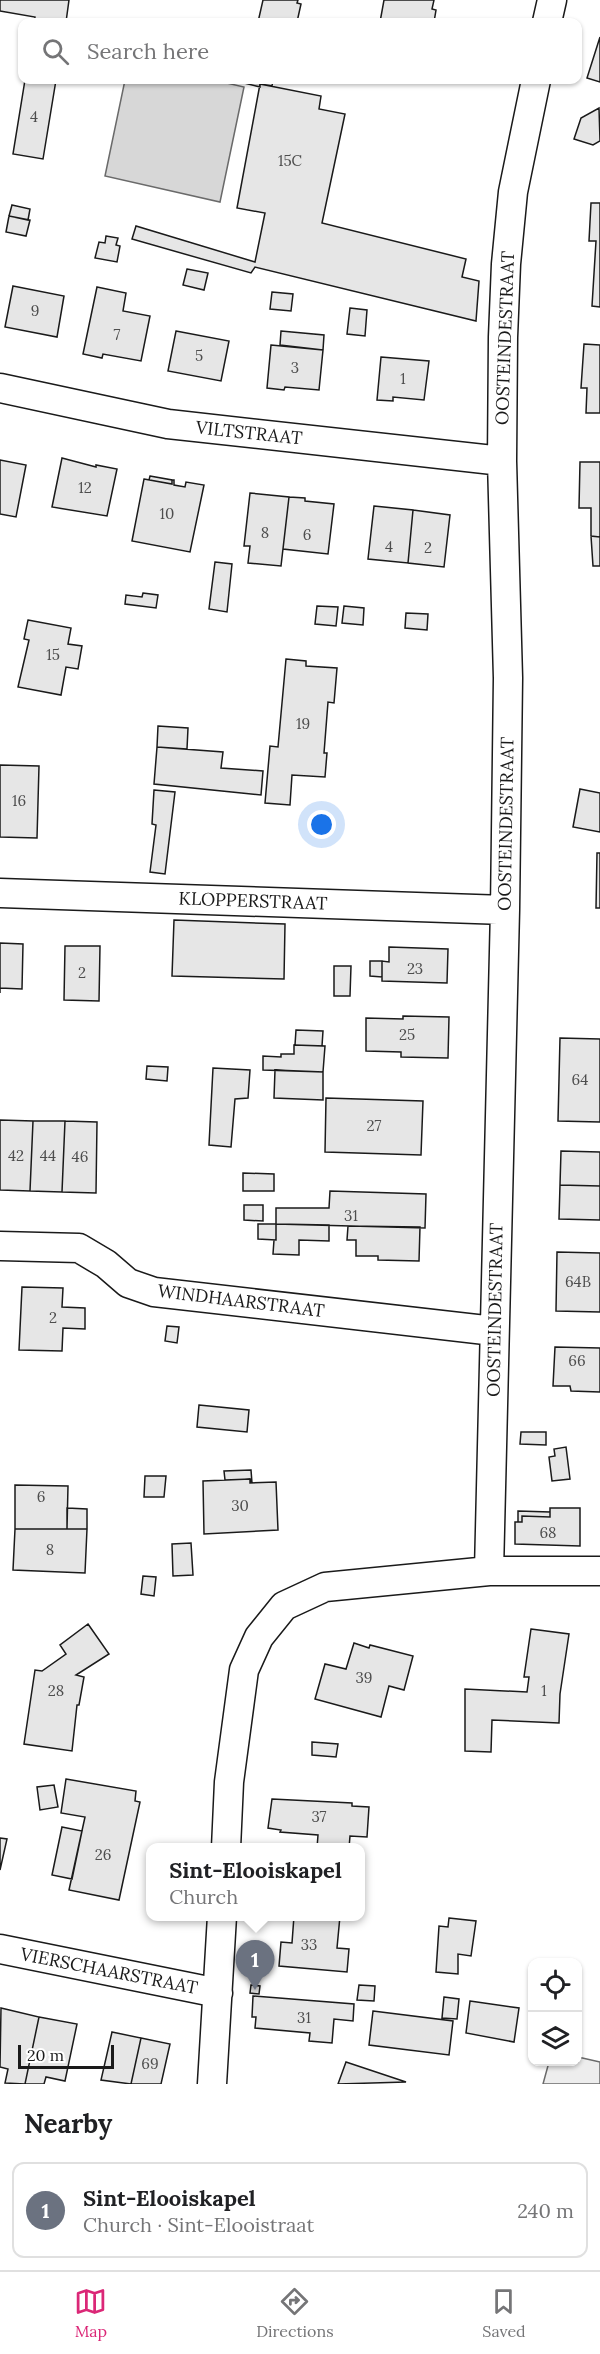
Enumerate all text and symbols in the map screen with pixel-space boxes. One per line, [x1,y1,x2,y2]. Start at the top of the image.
search box [18,18,582,84]
icon: search [39,35,72,68]
text: Search here [87,37,209,65]
house number: 4 [30,107,38,126]
house number: 15C [278,151,303,170]
street label: OOSTEINDESTRAAT [490,250,519,425]
house number: 9 [31,301,39,320]
house number: 7 [114,325,121,344]
house number: 5 [195,346,203,365]
house number: 3 [291,358,299,377]
house number: 1 [400,369,406,388]
street label: VILTSTRAAT [194,415,304,450]
house number: 12 [78,478,92,497]
house number: 10 [160,504,174,523]
house number: 8 [261,523,269,542]
house number: 6 [303,525,311,544]
house number: 4 [385,537,393,556]
house number: 2 [424,538,432,557]
house number: 15 [46,645,60,664]
house number: 19 [296,714,310,733]
street label: OOSTEINDESTRAAT [492,736,519,911]
house number: 16 [12,791,26,810]
your location [307,810,336,839]
street label: KLOPPERSTRAAT [178,886,328,915]
house number: 23 [407,959,423,978]
house number: 2 [78,963,86,982]
house number: 25 [399,1025,415,1044]
house number: 64 [572,1070,588,1089]
house number: 27 [367,1116,382,1135]
house number: 42 [8,1146,24,1165]
house number: 44 [40,1146,56,1165]
house number: 46 [72,1147,88,1166]
house number: 31 [344,1206,358,1225]
street label: OOSTEINDESTRAAT [481,1222,508,1397]
house number: 64B [565,1272,591,1291]
street label: WINDHAARSTRAAT [156,1279,326,1322]
house number: 2 [49,1308,57,1327]
house number: 66 [568,1351,586,1370]
house number: 6 [37,1487,45,1506]
house number: 30 [231,1496,249,1515]
house number: 68 [539,1523,557,1542]
house number: 8 [46,1540,54,1559]
house number: 39 [355,1668,373,1687]
house number: 28 [48,1681,64,1700]
house number: 1 [541,1681,547,1700]
house number: 37 [312,1807,327,1826]
popup [146,1843,365,1921]
house number: 26 [95,1845,111,1864]
text: Sint-Elooiskapel [169,1856,342,1884]
text: Church [169,1884,238,1909]
house number: 33 [301,1935,317,1954]
pin: 1 [236,1940,274,1990]
street label: VIERSCHAARSTRAAT [17,1942,200,1999]
map controls [528,1958,582,2066]
button: locate [528,1958,582,2012]
house number: 31 [297,2008,311,2027]
button: layers [528,2012,582,2066]
scale bar [18,2042,114,2070]
text: 20 m [27,2045,64,2065]
house number: 69 [141,2054,159,2073]
text: Nearby [24,2107,112,2140]
text: Sint-Elooiskapel [83,2184,256,2212]
text: 1 [41,2198,50,2223]
text: 240 m [517,2198,574,2223]
text: Church · Sint-Elooistraat [83,2212,314,2237]
tab: Map [74,2285,107,2341]
tab: Directions [256,2285,334,2341]
tab: Saved [482,2285,526,2341]

